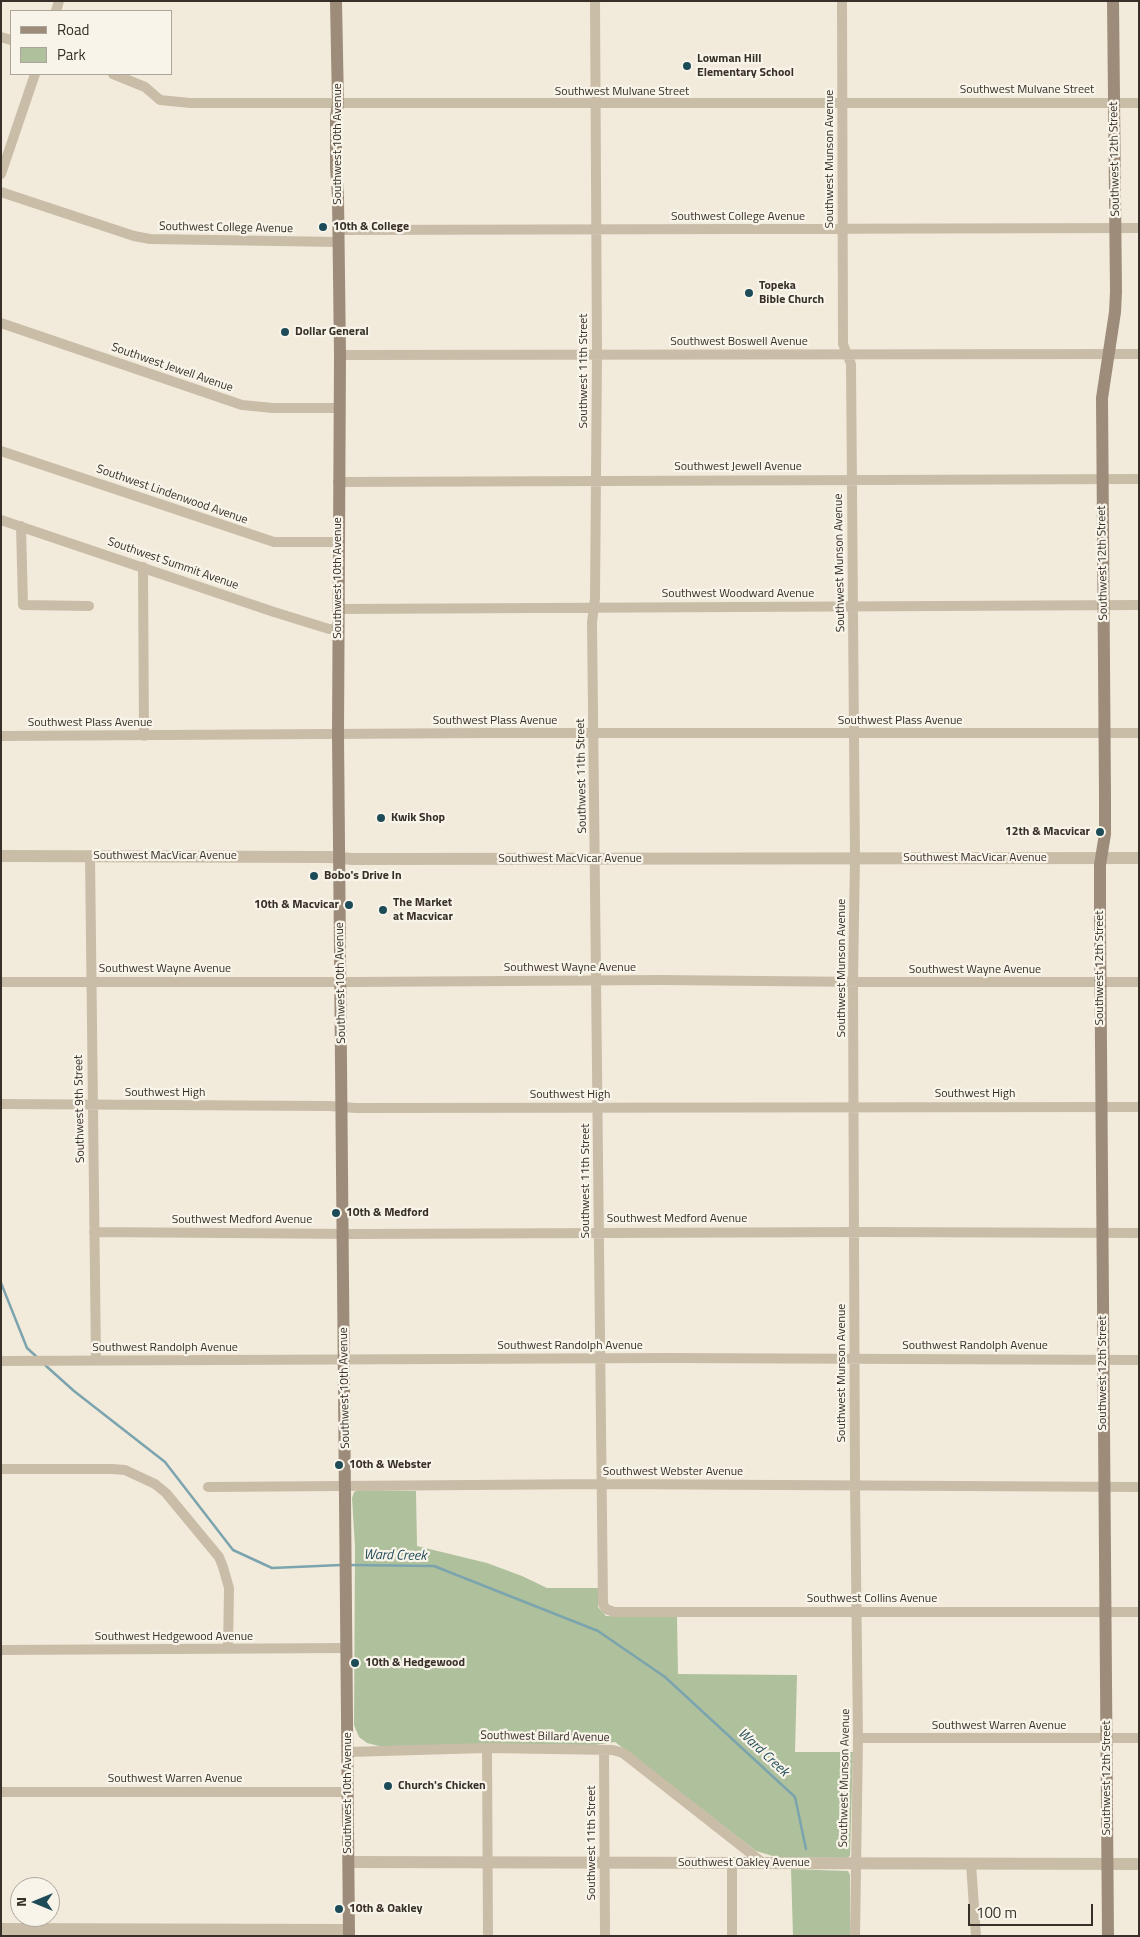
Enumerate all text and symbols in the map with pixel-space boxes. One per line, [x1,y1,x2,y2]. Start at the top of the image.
legend [10,10,172,75]
text: Road [57,18,89,41]
text: Park [57,43,86,66]
place label: Lowman Hill Elementary School [697,52,794,80]
marker: Lowman Hill Elementary School [681,60,693,72]
street label: Southwest 10th Avenue [331,83,345,205]
street label: Southwest Mulvane Street [960,83,1094,97]
street label: Southwest Mulvane Street [555,85,689,99]
street label: Southwest Munson Avenue [823,90,837,228]
street label: Southwest 12th Street [1107,101,1123,217]
street label: Southwest College Avenue [671,210,805,224]
street label: Southwest College Avenue [159,220,293,236]
place label: 10th & College [333,220,409,234]
marker: 10th & College [317,221,329,233]
place label: Topeka Bible Church [759,279,824,307]
marker: Topeka Bible Church [743,287,755,299]
street label: Southwest 11th Street [577,313,591,429]
place label: Dollar General [295,325,369,339]
marker: Dollar General [279,326,291,338]
street label: Southwest Boswell Avenue [670,335,808,349]
street label: Southwest Jewell Avenue [109,340,235,396]
street label: Southwest Jewell Avenue [674,460,802,474]
street label: Southwest Lindenwood Avenue [94,462,250,528]
street label: Southwest Munson Avenue [832,493,848,633]
street label: Southwest 12th Street [1095,505,1111,621]
street label: Southwest 10th Avenue [331,517,345,639]
street label: Southwest Summit Avenue [106,535,240,593]
street label: Southwest Woodward Avenue [662,587,814,601]
street label: Southwest Plass Avenue [433,714,557,728]
street label: Southwest Plass Avenue [838,714,962,728]
street label: Southwest Plass Avenue [28,716,152,730]
street label: Southwest 11th Street [574,718,590,834]
place label: Kwik Shop [391,811,445,825]
marker: Kwik Shop [375,812,387,824]
place label: 12th & Macvicar [1005,825,1090,839]
marker: 12th & Macvicar [1094,826,1106,838]
street label: Southwest MacVicar Avenue [93,849,237,863]
street label: Southwest MacVicar Avenue [903,851,1047,865]
street label: Southwest MacVicar Avenue [498,852,642,866]
place label: Bobo's Drive In [324,869,402,883]
marker: Bobo's Drive In [308,870,320,882]
place label: The Market at Macvicar [393,896,453,924]
place label: 10th & Macvicar [254,898,339,912]
marker: 10th & Macvicar [343,899,355,911]
street label: Southwest Munson Avenue [835,899,849,1037]
marker: The Market at Macvicar [377,904,389,916]
street label: Southwest 12th Street [1093,910,1107,1026]
street label: Southwest 10th Avenue [333,922,349,1044]
street label: Southwest Wayne Avenue [504,961,636,975]
street label: Southwest Wayne Avenue [99,962,231,976]
street label: Southwest Wayne Avenue [909,963,1041,977]
street label: Southwest 9th Street [72,1055,88,1163]
street label: Southwest High [125,1086,205,1100]
street label: Southwest High [935,1087,1015,1101]
street label: Southwest High [530,1088,610,1102]
street label: Southwest 11th Street [579,1123,593,1239]
place label: 10th & Medford [346,1206,429,1220]
marker: 10th & Medford [330,1207,342,1219]
street label: Southwest Medford Avenue [607,1212,747,1226]
street label: Southwest Medford Avenue [172,1213,312,1227]
street label: Southwest Munson Avenue [835,1304,849,1442]
street label: Southwest 12th Street [1096,1315,1110,1431]
street label: Southwest 10th Avenue [337,1327,353,1449]
street label: Southwest Randolph Avenue [497,1339,643,1353]
street label: Southwest Randolph Avenue [902,1339,1048,1353]
street label: Southwest Randolph Avenue [92,1341,238,1355]
place label: 10th & Webster [349,1458,431,1472]
marker: 10th & Webster [333,1459,345,1471]
street label: Southwest Webster Avenue [603,1465,743,1479]
water label: Ward Creek [363,1547,427,1565]
street label: Southwest Collins Avenue [807,1592,937,1606]
street label: Southwest Hedgewood Avenue [95,1630,253,1644]
place label: 10th & Hedgewood [365,1656,465,1670]
marker: 10th & Hedgewood [349,1657,361,1669]
street label: Southwest Munson Avenue [837,1708,853,1848]
street label: Southwest Warren Avenue [932,1719,1066,1733]
street label: Southwest 12th Street [1100,1720,1114,1836]
water label: Ward Creek [734,1725,792,1781]
street label: Southwest Billard Avenue [480,1729,610,1745]
street label: Southwest 10th Avenue [341,1732,355,1854]
street label: Southwest Warren Avenue [108,1772,242,1786]
place label: Church's Chicken [398,1779,486,1793]
marker: Church's Chicken [382,1780,394,1792]
street label: Southwest 11th Street [585,1785,599,1901]
street label: Southwest Oakley Avenue [678,1856,810,1870]
north arrow [10,1877,60,1927]
scale bar [970,1894,1095,1926]
text: N [10,1897,31,1907]
text: 100 m [976,1901,1017,1924]
place label: 10th & Oakley [349,1902,423,1916]
marker: 10th & Oakley [333,1903,345,1915]

